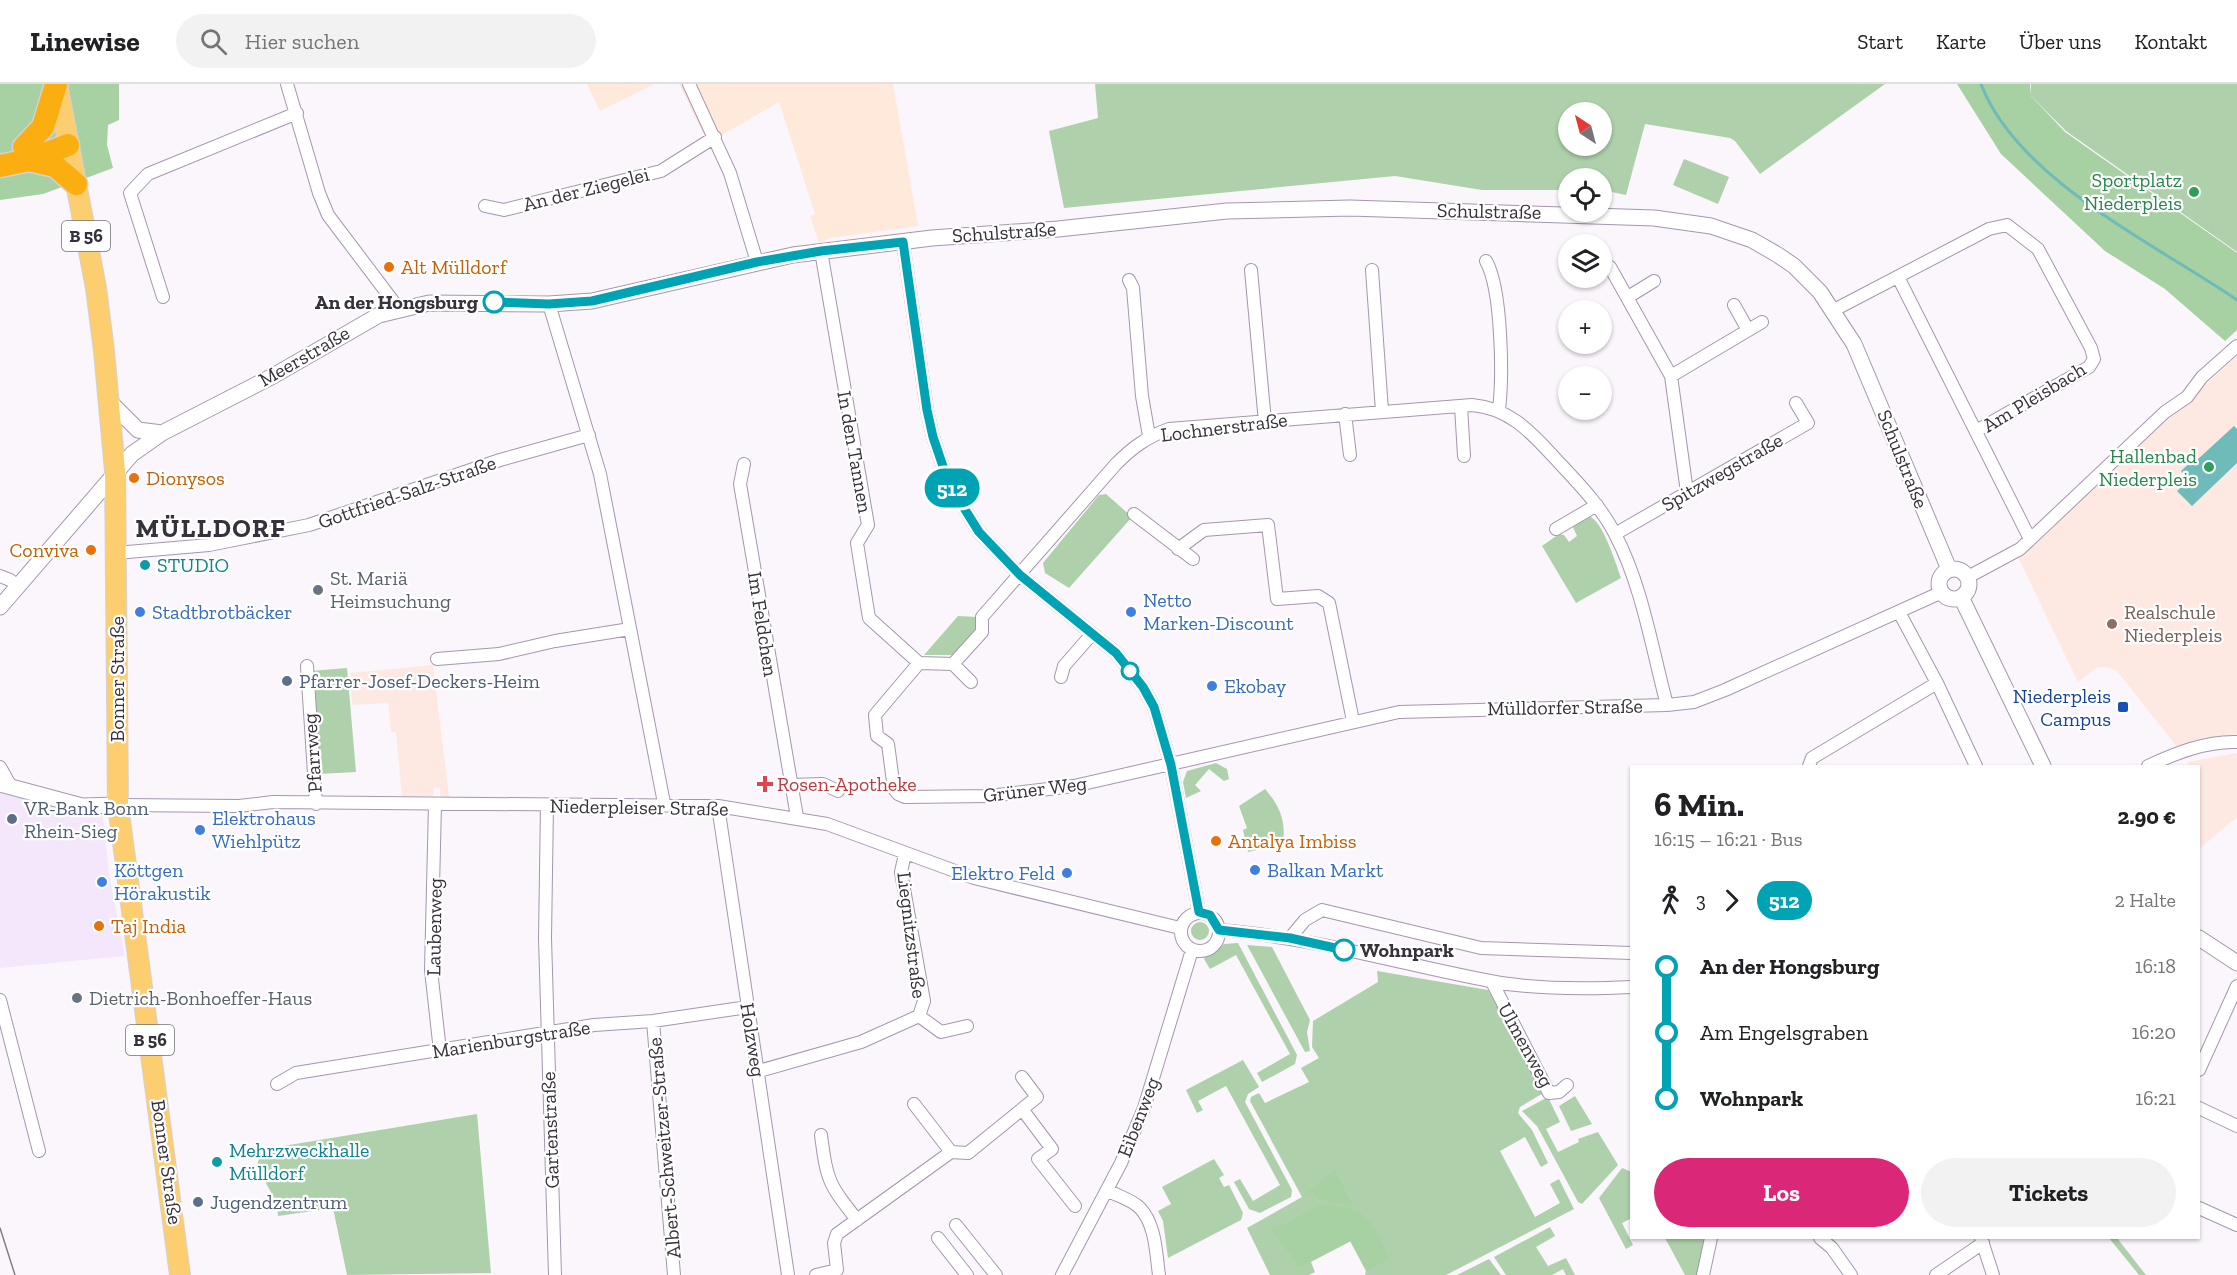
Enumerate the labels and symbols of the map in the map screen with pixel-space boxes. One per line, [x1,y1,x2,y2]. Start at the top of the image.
north arrow [1558,102,1612,156]
street label: An der Ziegelei [520,162,652,216]
place label: Sportplatz Niederpleis [2084,168,2182,215]
marker: Sportplatz Niederpleis [2187,185,2201,199]
street label: Schulstraße [1437,198,1541,224]
street label: Schulstraße [951,216,1057,248]
road number: B 56 [62,221,110,251]
place label: Alt Mülldorf [401,255,508,279]
marker: Alt Mülldorf [382,260,396,274]
place label: An der Hongsburg [315,290,479,314]
marker: An der Hongsburg [483,291,505,313]
street label: Meerstraße [254,320,354,392]
street label: Am Pleisbach [1978,356,2091,437]
street label: In den Tannen [832,389,878,516]
street label: Schulstraße [1872,406,1934,512]
street label: Lochnerstraße [1159,407,1289,447]
street label: Spitzwegstraße [1657,428,1787,516]
place label: Hallenbad Niederpleis [2099,444,2197,491]
street label: Gottfried-Salz-Straße [315,450,499,534]
marker: Hallenbad Niederpleis [2202,460,2216,474]
place label: Dionysos [146,466,225,490]
line badge: 512 [918,468,986,508]
marker: Dionysos [127,471,141,485]
district label: MÜLLDORF [136,512,286,544]
place label: Conviva [9,538,79,562]
marker: Conviva [84,543,98,557]
place label: STUDIO [157,553,229,577]
marker: STUDIO [138,558,152,572]
place label: St. Mariä Heimsuchung [330,566,451,613]
street label: Im Feldchen [743,570,783,679]
marker: St. Mariä Heimsuchung [311,583,325,597]
place label: Netto Marken-Discount [1143,588,1294,635]
place label: Stadtbrotbäcker [152,600,292,624]
place label: Realschule Niederpleis [2124,600,2222,647]
marker: Stadtbrotbäcker [133,605,147,619]
marker: Netto Marken-Discount [1124,605,1138,619]
street label: Bonner Straße [105,616,129,742]
marker: Realschule Niederpleis [2105,617,2119,631]
unlabelled marker [1121,662,1139,680]
place label: Pfarrer-Josef-Deckers-Heim [299,669,541,693]
marker: Pfarrer-Josef-Deckers-Heim [280,674,294,688]
place label: Ekobay [1224,674,1287,698]
marker: Ekobay [1205,679,1219,693]
place label: Niederpleis Campus [2013,684,2111,731]
street label: Mülldorfer Straße [1487,694,1643,720]
marker: Niederpleis Campus [2116,700,2130,714]
street label: Pfarrweg [297,712,327,794]
street label: Grüner Weg [982,771,1088,807]
place label: Rosen-Apotheke [777,772,917,796]
marker: Rosen-Apotheke [758,777,772,791]
street label: Niederpleiser Straße [549,793,729,821]
place label: VR-Bank Bonn Rhein-Sieg [23,796,149,843]
place label: Elektrohaus Wiehlpütz [212,806,316,853]
marker: VR-Bank Bonn Rhein-Sieg [5,812,19,826]
marker: Elektrohaus Wiehlpütz [193,823,207,837]
place label: Antalya Imbiss [1228,829,1356,853]
marker: Antalya Imbiss [1209,834,1223,848]
place label: Köttgen Hörakustik [114,858,211,905]
place label: Balkan Markt [1267,858,1384,882]
place label: Elektro Feld [951,861,1055,885]
marker: Balkan Markt [1248,863,1262,877]
marker: Elektro Feld [1060,866,1074,880]
street label: Liegnitzstraße [892,870,932,1000]
marker: Köttgen Hörakustik [95,875,109,889]
street label: Laubenweg [421,878,447,976]
place label: Taj India [111,914,187,938]
marker: Taj India [92,919,106,933]
place label: Wohnpark [1360,938,1454,962]
marker: Wohnpark [1333,939,1355,961]
place label: Dietrich-Bonhoeffer-Haus [89,986,312,1010]
marker: Dietrich-Bonhoeffer-Haus [70,991,84,1005]
street label: Ulmenweg [1493,999,1559,1091]
street label: Holzweg [735,1001,771,1079]
street label: Marienburgstraße [430,1015,592,1063]
road number: B 56 [126,1025,174,1055]
street label: Albert-Schweitzer-Straße [642,1036,686,1260]
street label: Gartenstraße [536,1071,564,1189]
street label: Eibenweg [1112,1073,1164,1161]
street label: Bonner Straße [146,1098,188,1226]
place label: Mehrzweckhalle Mülldorf [229,1138,369,1185]
marker: Mehrzweckhalle Mülldorf [210,1155,224,1169]
place label: Jugendzentrum [210,1190,348,1214]
marker: Jugendzentrum [191,1195,205,1209]

